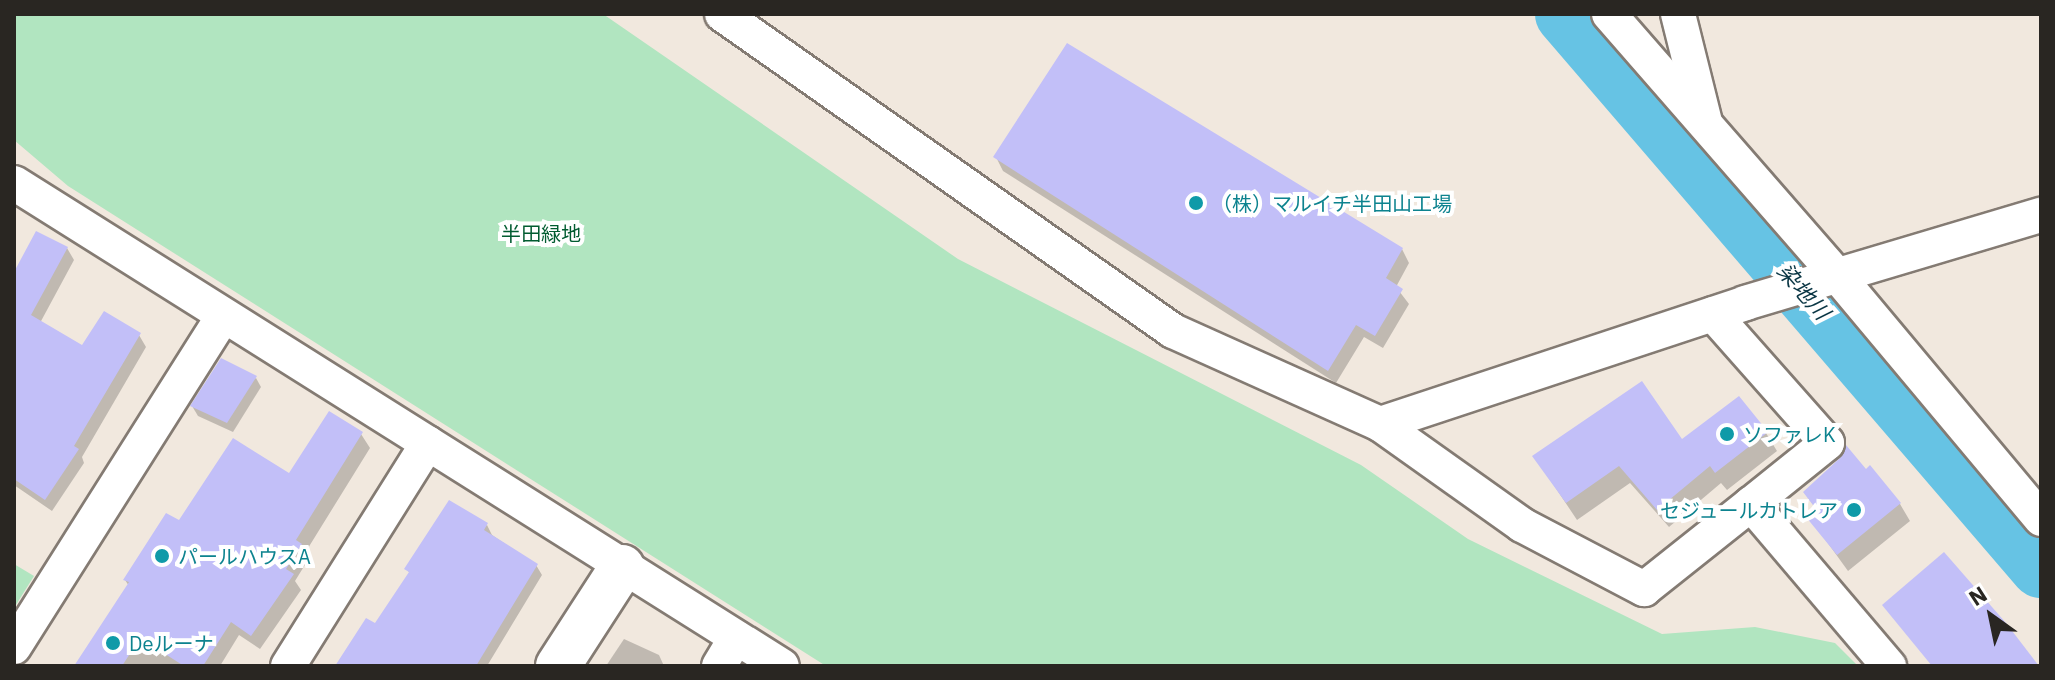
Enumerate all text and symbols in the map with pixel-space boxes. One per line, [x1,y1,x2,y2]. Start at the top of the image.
place label: （株）マルイチ半田山工場 [1212,191,1452,215]
marker: （株）マルイチ半田山工場 [1187,194,1205,212]
park label: 半田緑地 [501,221,581,245]
water label: 染地川 [1772,257,1836,325]
place label: ソファレK [1743,422,1836,446]
marker: ソファレK [1718,425,1736,443]
place label: セジュールカトレア [1658,498,1838,522]
marker: セジュールカトレア [1845,501,1863,519]
place label: パールハウスA [178,544,311,568]
marker: パールハウスA [153,547,171,565]
north arrow [1951,576,2031,656]
text: N [1963,579,1992,612]
place label: Deルーナ [129,631,213,655]
marker: Deルーナ [104,634,122,652]

